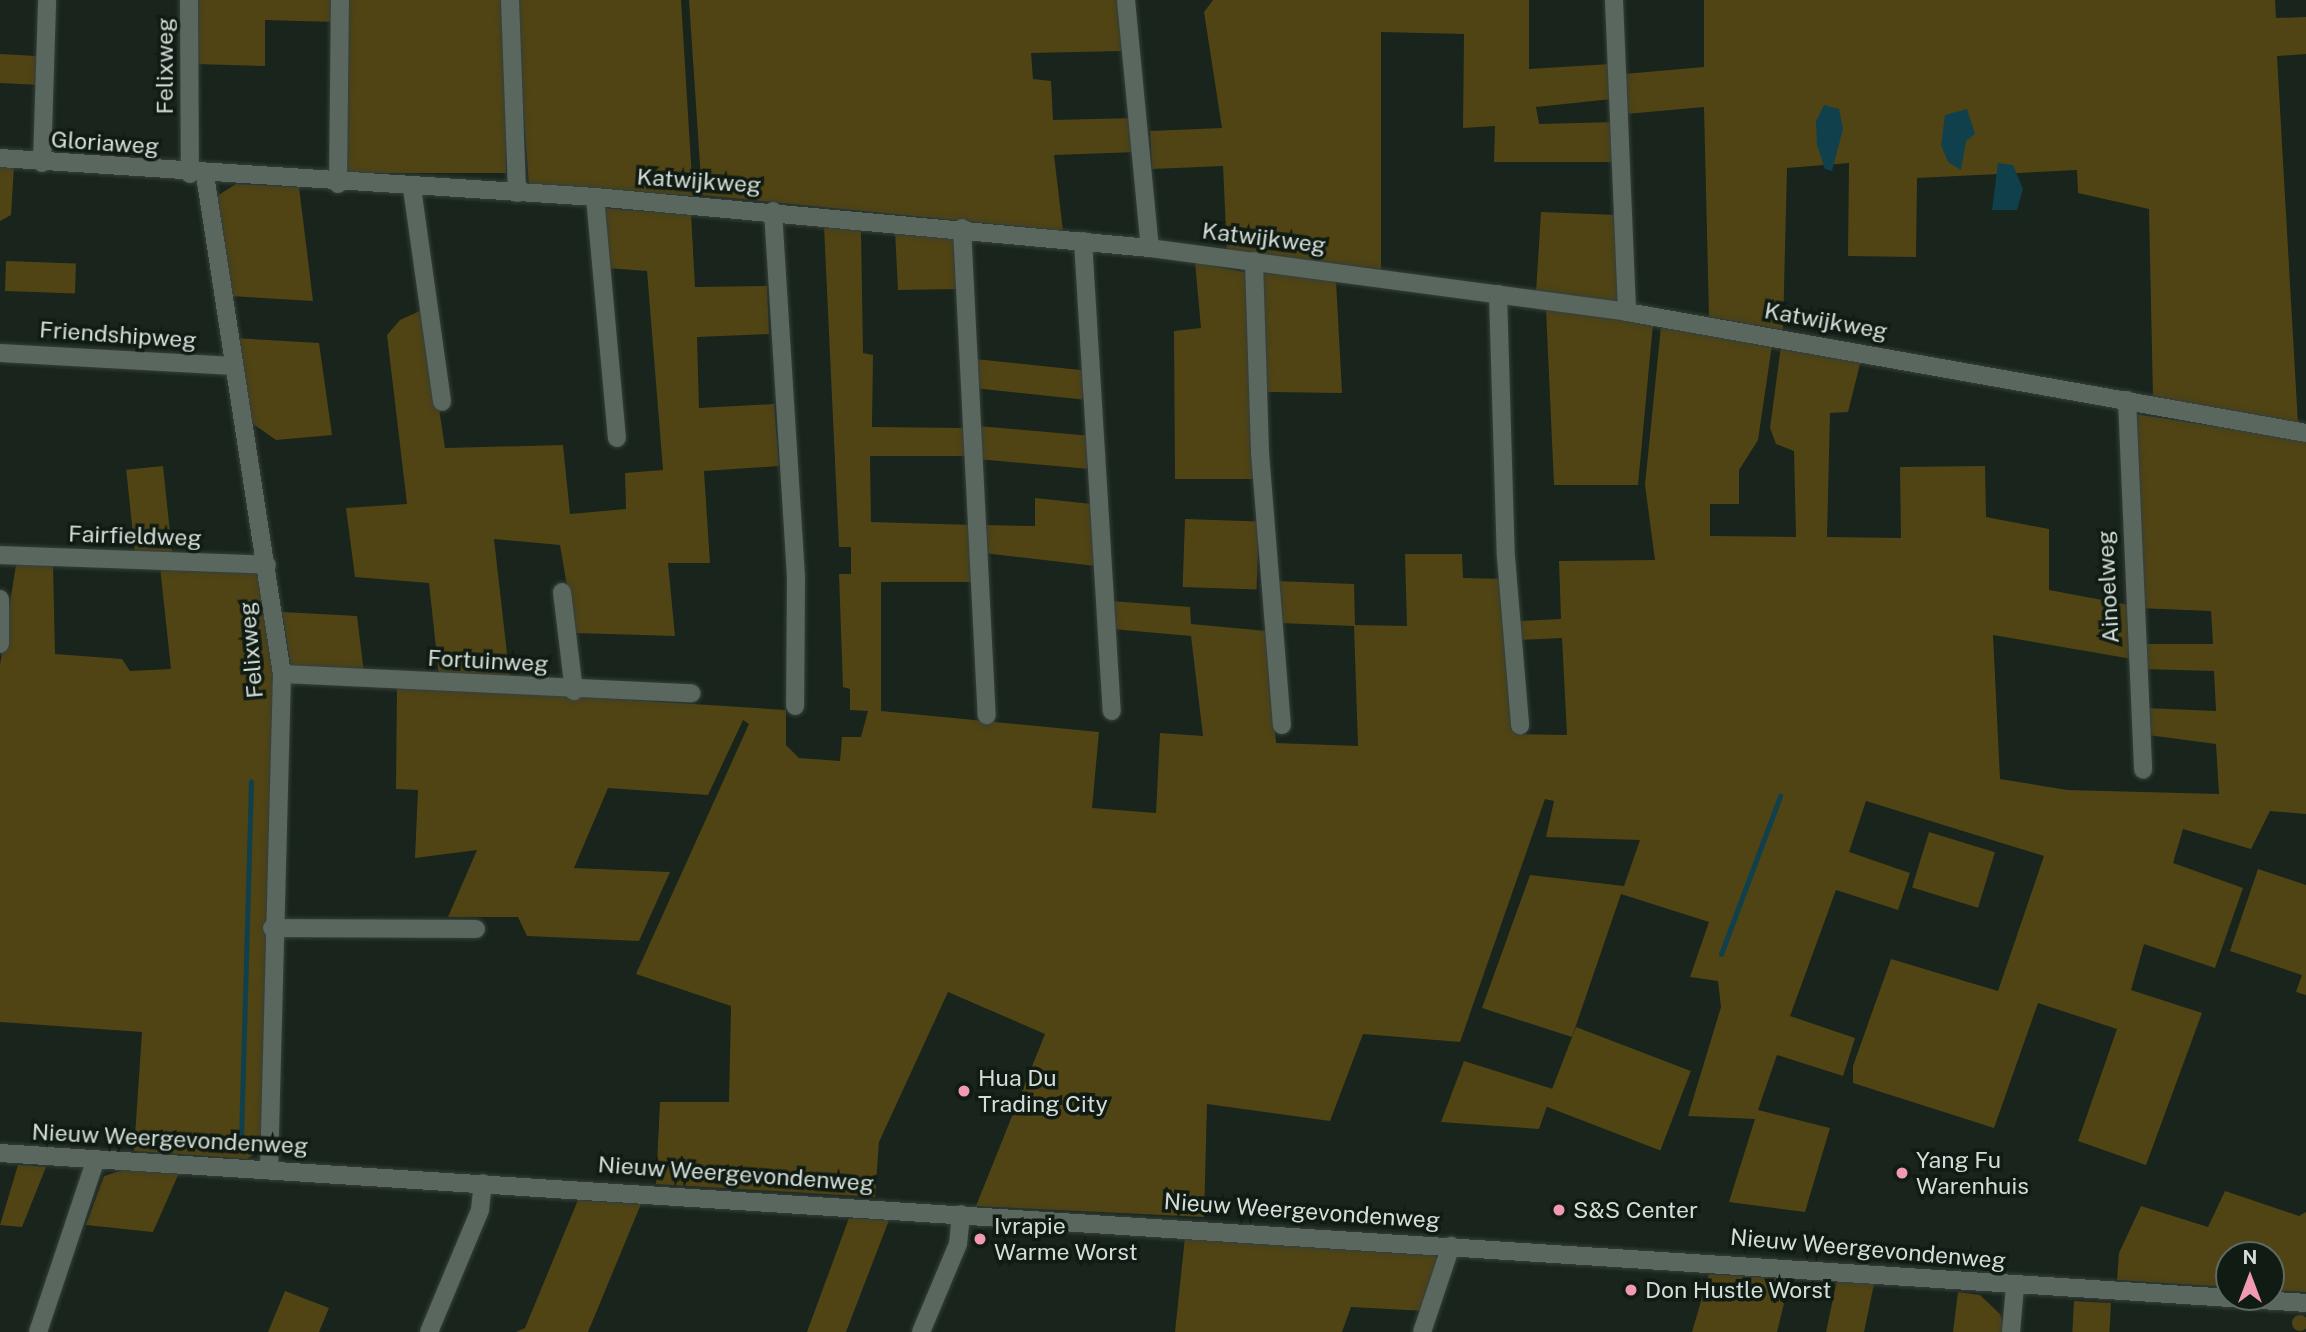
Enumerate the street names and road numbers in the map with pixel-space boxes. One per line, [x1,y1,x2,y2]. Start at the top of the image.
street label: Felixweg [151,18,179,114]
street label: Gloriaweg [50,125,160,161]
street label: Katwijkweg [636,163,762,199]
street label: Katwijkweg [1200,217,1328,259]
street label: Katwijkweg [1762,297,1890,345]
street label: Friendshipweg [38,316,198,354]
street label: Fairfieldweg [68,520,202,552]
street label: Ainoelweg [2091,530,2125,644]
street label: Felixweg [233,601,269,699]
street label: Fortuinweg [427,644,549,678]
street label: Nieuw Weergevondenweg [31,1118,309,1160]
street label: Nieuw Weergevondenweg [597,1151,875,1197]
street label: Nieuw Weergevondenweg [1163,1188,1441,1234]
street label: Nieuw Weergevondenweg [1729,1223,2007,1275]

